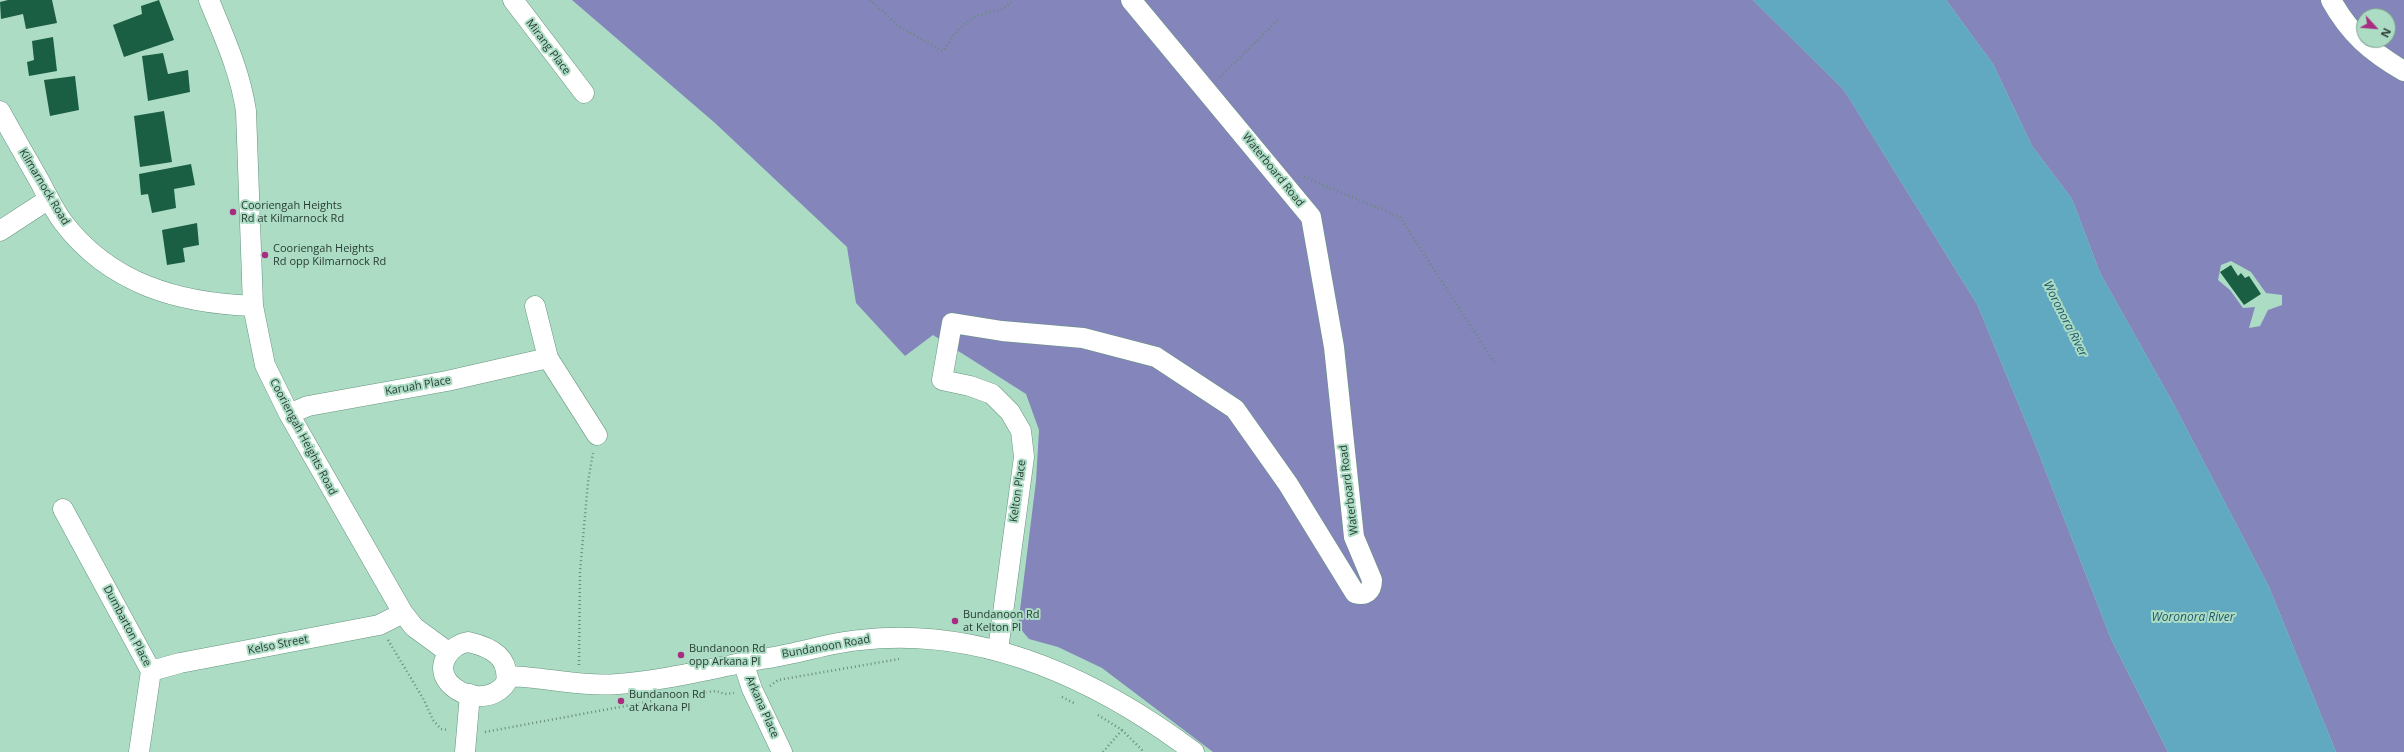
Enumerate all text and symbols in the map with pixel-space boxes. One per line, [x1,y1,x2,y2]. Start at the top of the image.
north arrow [2356,8,2396,48]
street label: Mirang Place [523,17,573,77]
text: N [2378,26,2395,40]
street label: Waterboard Road [1239,131,1307,209]
street label: Kilmarnock Road [16,146,72,228]
place label: Cooriengah Heights Rd at Kilmarnock Rd [241,199,344,225]
marker: Cooriengah Heights Rd at Kilmarnock Rd [228,207,238,217]
place label: Cooriengah Heights Rd opp Kilmarnock Rd [273,242,386,268]
marker: Cooriengah Heights Rd opp Kilmarnock Rd [260,250,270,260]
water label: Woronora River [2040,279,2090,359]
street label: Karuah Place [384,374,452,398]
street label: Cooriengah Heights Road [267,376,339,498]
street label: Waterboard Road [1337,444,1361,536]
street label: Kelton Place [1007,459,1029,523]
street label: Dumbarton Place [100,583,154,669]
place label: Bundanoon Rd at Kelton Pl [963,608,1040,634]
water label: Woronora River [2152,611,2234,625]
marker: Bundanoon Rd at Kelton Pl [950,616,960,626]
street label: Kelso Street [247,633,309,657]
street label: Bundanoon Road [781,633,871,661]
place label: Bundanoon Rd opp Arkana Pl [689,642,766,668]
marker: Bundanoon Rd opp Arkana Pl [676,650,686,660]
street label: Arkana Place [743,674,781,740]
place label: Bundanoon Rd at Arkana Pl [629,688,706,714]
marker: Bundanoon Rd at Arkana Pl [616,696,626,706]

